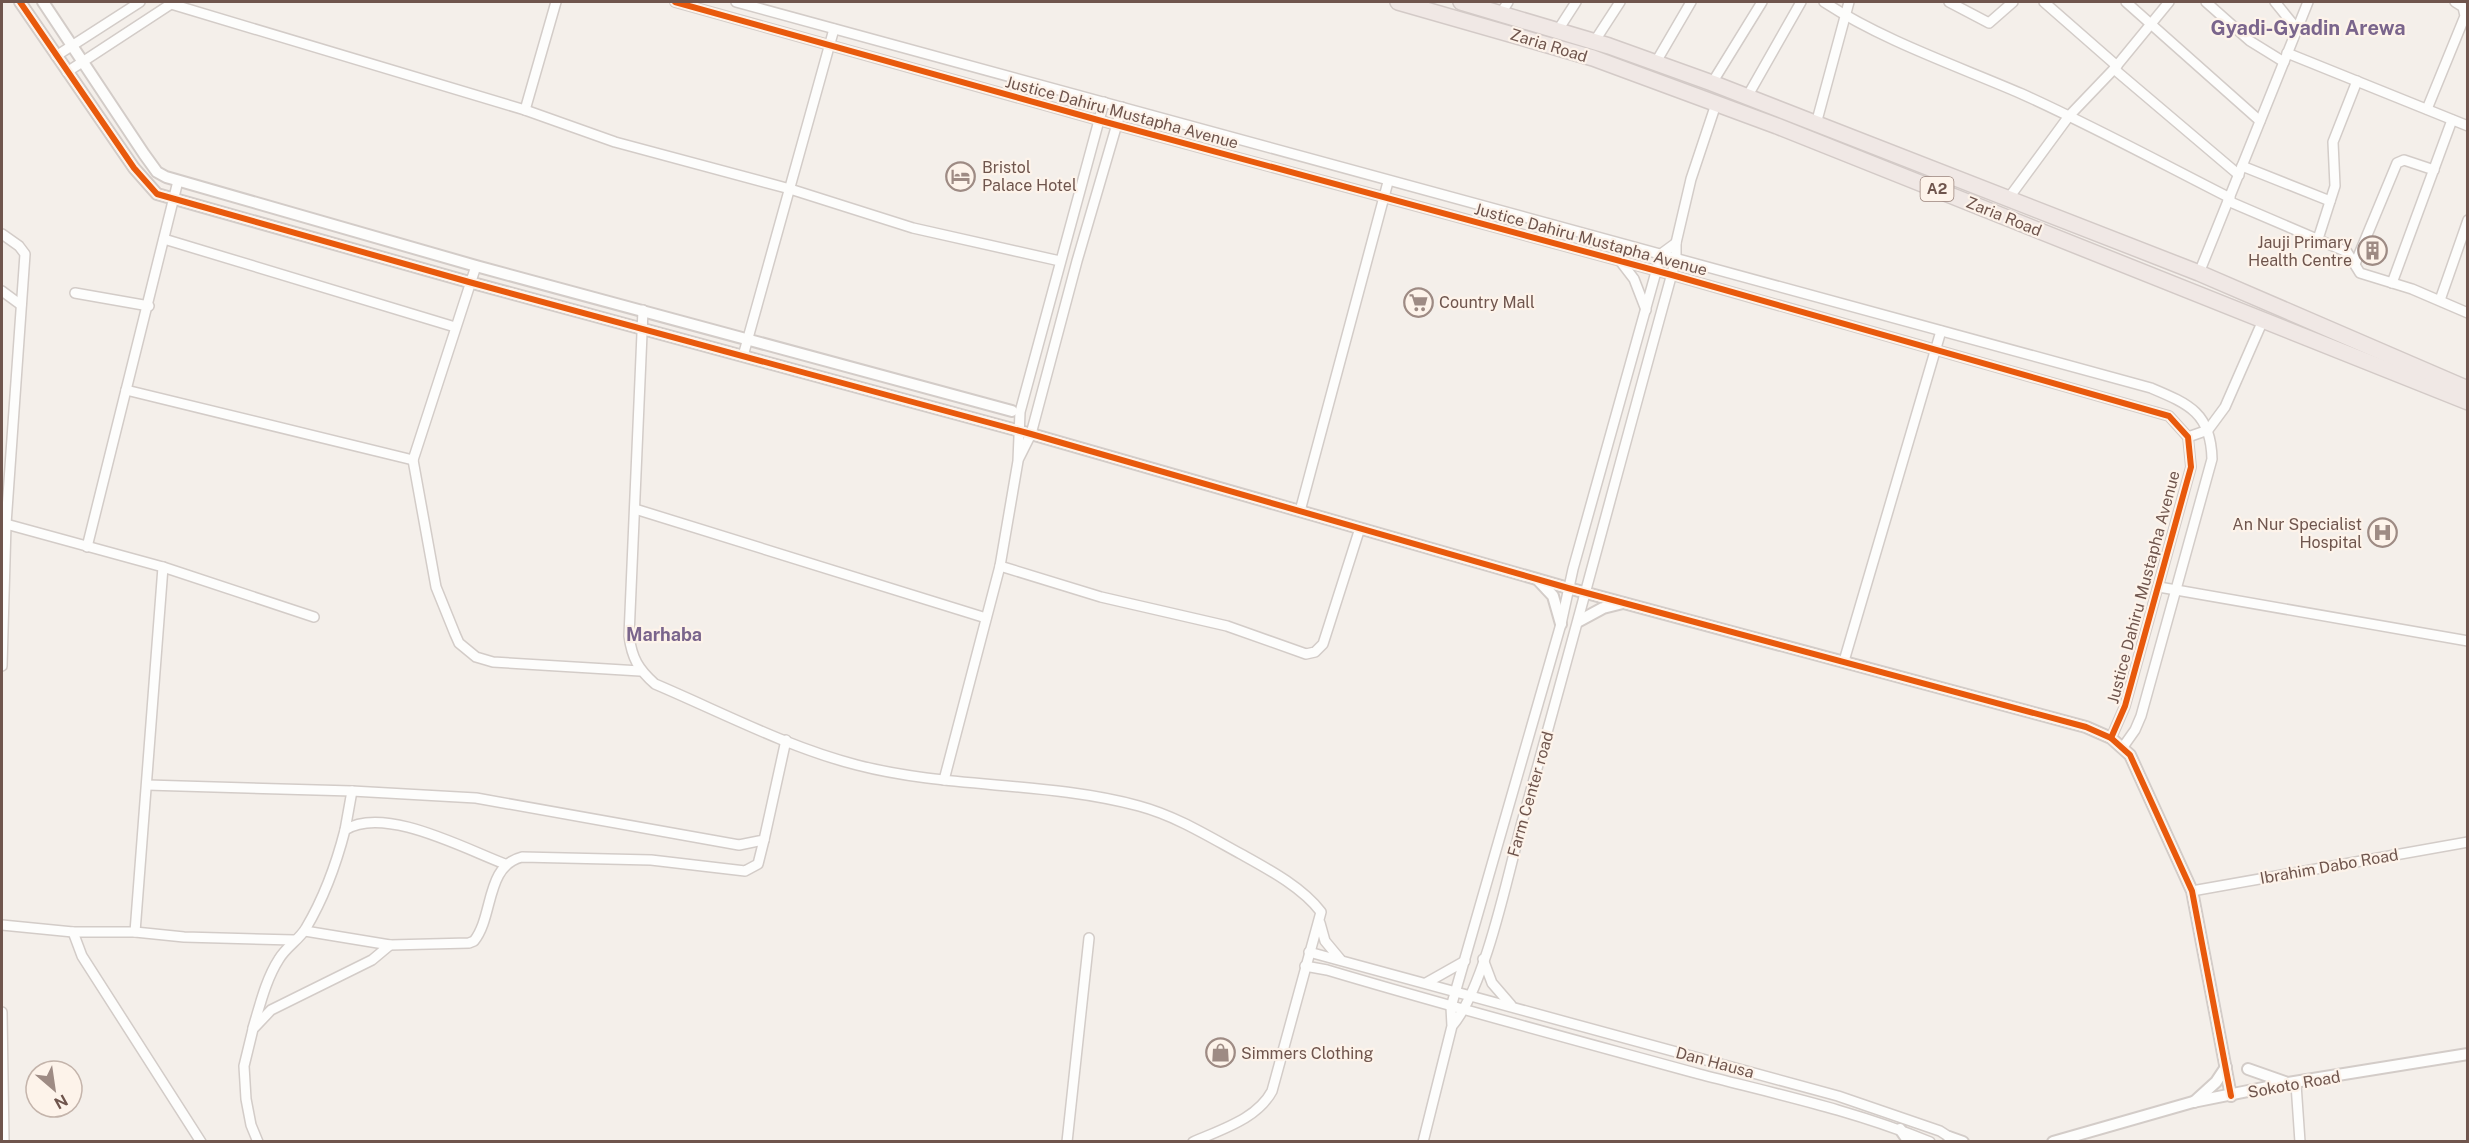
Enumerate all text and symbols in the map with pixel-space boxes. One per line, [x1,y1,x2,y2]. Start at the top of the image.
district label: Gyadi-Gyadin Arewa [2211,16,2405,40]
street label: Zaria Road [1508,25,1590,66]
street label: Justice Dahiru Mustapha Avenue [1003,72,1241,153]
place label: Bristol Palace Hotel [982,158,1077,195]
hotel icon: Bristol Palace Hotel [945,160,977,192]
road number: A2 [1920,177,1954,201]
street label: Zaria Road [1963,193,2044,240]
street label: Justice Dahiru Mustapha Avenue [1472,199,1710,280]
place label: Jauji Primary Health Centre [2248,233,2352,270]
building icon: Jauji Primary Health Centre [2357,235,2389,267]
supermarket icon: Country Mall [1402,286,1434,318]
place label: Country Mall [1439,293,1535,312]
street label: Justice Dahiru Mustapha Avenue [2103,468,2184,706]
place label: An Nur Specialist Hospital [2232,515,2362,552]
hospital icon: An Nur Specialist Hospital [2367,517,2399,549]
district label: Marhaba [626,624,702,645]
street label: Farm Center road [1503,729,1558,859]
street label: Ibrahim Dabo Road [2258,845,2400,888]
shop icon: Simmers Clothing [1204,1037,1236,1069]
street label: Dan Hausa [1674,1043,1756,1082]
place label: Simmers Clothing [1241,1044,1374,1063]
north arrow [24,1059,84,1119]
street label: Sokoto Road [2246,1067,2342,1102]
text: N [51,1090,71,1113]

